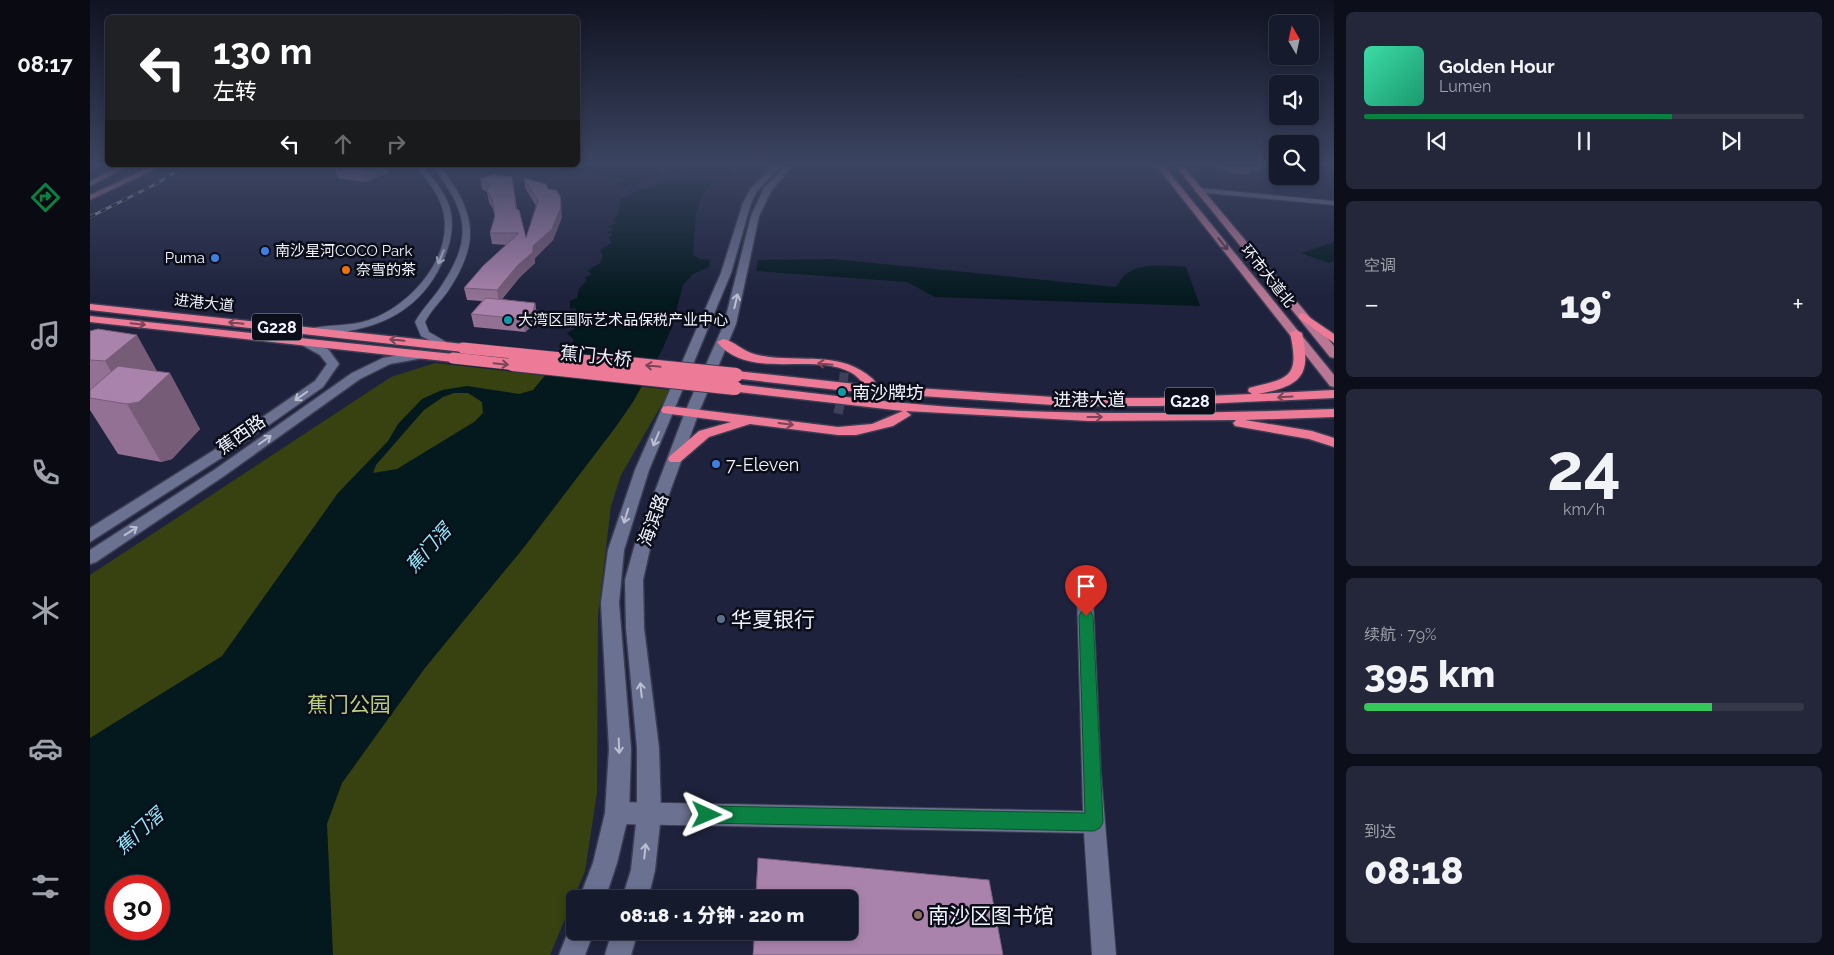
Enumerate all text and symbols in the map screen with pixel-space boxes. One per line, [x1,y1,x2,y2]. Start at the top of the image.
north arrow [1269,15,1319,65]
map controls [1269,15,1319,185]
text: 130 m [213,31,312,72]
icon: left [130,35,195,100]
text: 08:17 [17,51,73,77]
text: Golden Hour [1439,55,1555,77]
button: sound [1269,75,1319,125]
text: Lumen [1439,77,1491,96]
text: 左转 [213,78,257,104]
icon: previous [1423,127,1451,155]
icon: pause [1570,127,1598,155]
icon: next [1717,127,1745,155]
icon: left [276,130,304,158]
icon: ahead [329,130,357,158]
icon: right [382,130,410,158]
button: search [1269,135,1319,185]
icon: directions [28,180,63,215]
one-way arrow [1217,237,1228,250]
street label: 环市大道北 [1237,241,1299,311]
place label: 南沙星河COCO Park [275,242,412,260]
marker: 南沙星河COCO Park [259,245,271,257]
place label: Puma [165,249,205,267]
one-way arrow [436,249,445,264]
marker: Puma [209,252,221,264]
text: 空调 [1364,256,1396,275]
place label: 奈雪的茶 [356,261,416,279]
marker: 奈雪的茶 [340,264,352,276]
text: 19° [1560,282,1612,327]
text: − [1364,288,1379,321]
text: + [1792,288,1804,321]
street label: 进港大道 [173,291,235,315]
one-way arrow [732,293,741,309]
place label: 大湾区国际艺术品保税产业中心 [518,311,728,329]
road number: G228 [252,314,302,341]
marker: 大湾区国际艺术品保税产业中心 [502,314,514,326]
icon: music [28,318,63,353]
one-way arrow [228,318,244,328]
one-way arrow [130,319,146,329]
one-way arrow [390,335,406,345]
street label: 蕉门大桥 [559,342,633,370]
one-way arrow [493,359,509,368]
one-way arrow [818,359,834,369]
one-way arrow [645,362,661,371]
place label: 南沙牌坊 [852,382,924,403]
marker: 南沙牌坊 [836,386,848,398]
road number: G228 [1165,388,1215,414]
street label: 进港大道 [1053,389,1125,410]
one-way arrow [294,391,308,401]
one-way arrow [1278,392,1294,401]
street label: 蕉西路 [213,410,269,458]
one-way arrow [1086,412,1103,422]
one-way arrow [778,419,794,429]
text: 24 [1547,429,1621,505]
one-way arrow [650,431,660,446]
one-way arrow [258,435,272,445]
place label: 7-Eleven [726,454,799,475]
icon: phone [28,455,63,490]
marker: 7-Eleven [710,458,722,470]
street label: 海滨路 [634,491,672,549]
text: km/h [1563,500,1605,519]
one-way arrow [621,508,631,524]
water label: 蕉门滘 [401,517,457,577]
one-way arrow [123,526,137,536]
pin [1065,565,1107,616]
icon: arrive [1072,572,1100,600]
icon: climate [28,593,63,628]
place label: 华夏银行 [731,607,815,632]
marker: 华夏银行 [715,613,727,625]
text: 续航 · 79% [1364,625,1437,644]
text: 395 km [1364,651,1495,696]
one-way arrow [636,682,646,698]
park label: 蕉门公园 [307,692,391,717]
icon: car [28,731,63,766]
one-way arrow [614,738,624,754]
position arrow [680,788,732,840]
water label: 蕉门滘 [110,802,170,858]
text: 到达 [1364,822,1396,841]
one-way arrow [640,844,650,860]
text: 08:18 [1364,848,1464,893]
icon: filters [28,869,63,904]
speed limit sign: 30 [105,875,170,940]
place label: 南沙区图书馆 [928,903,1054,928]
text: 08:18 · 1 分钟 · 220 m [620,904,804,926]
marker: 南沙区图书馆 [912,909,924,921]

